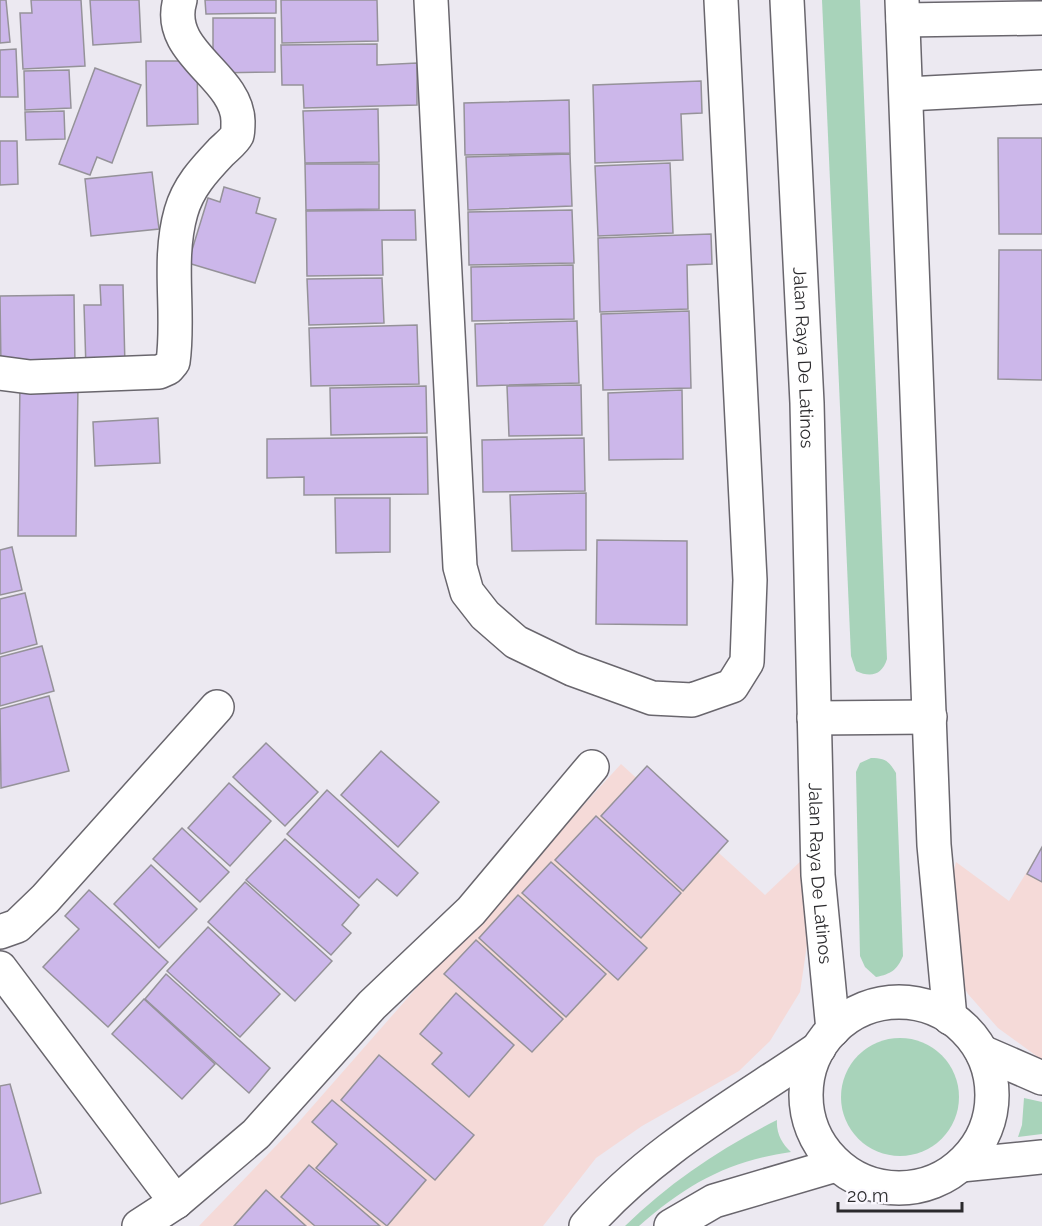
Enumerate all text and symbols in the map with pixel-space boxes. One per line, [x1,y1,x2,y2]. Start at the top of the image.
street label: Jalan Raya De Latinos [790,266,819,449]
street label: Jalan Raya De Latinos [805,782,837,965]
scale bar [838,1175,962,1213]
text: 20 m [847,1185,889,1206]

